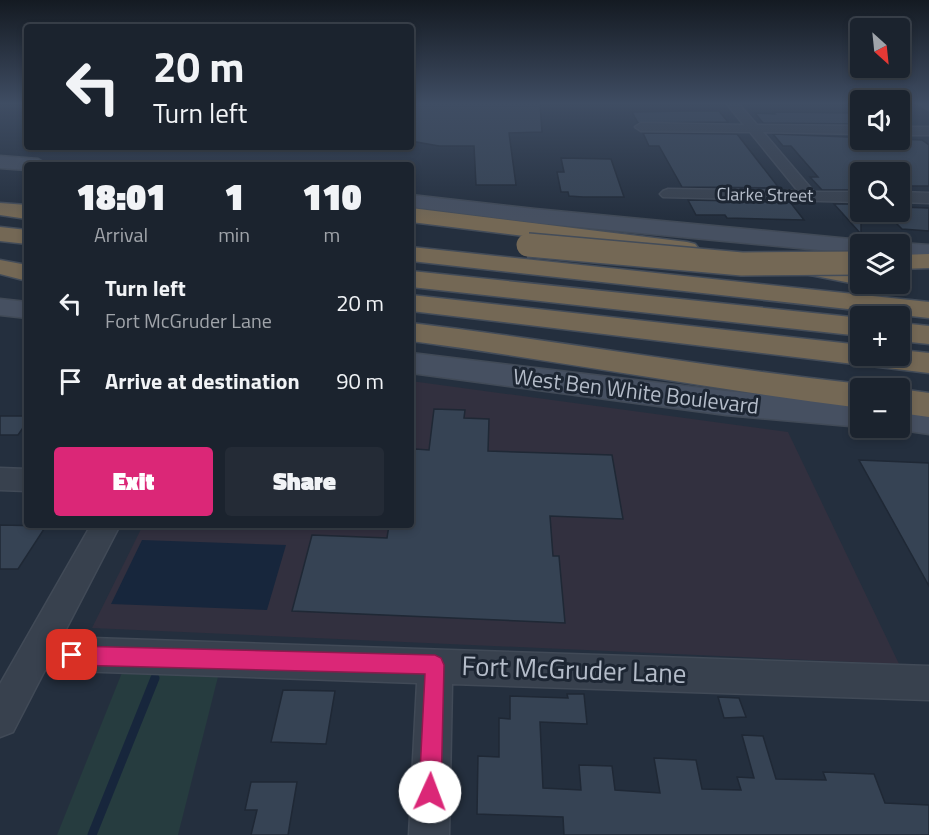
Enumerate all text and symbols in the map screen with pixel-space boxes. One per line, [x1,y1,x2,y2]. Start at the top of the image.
north arrow [850,18,910,78]
map controls [850,18,910,438]
text: 20 m [153,34,245,98]
icon: left [54,48,132,126]
button: sound [850,90,910,150]
text: Turn left [153,92,247,133]
button: search [850,162,910,222]
text: 18:01 [76,169,166,224]
text: 1 [224,169,244,224]
text: 110 [302,169,362,224]
street label: Clarke Street [716,180,814,209]
text: Arrival [94,219,148,250]
text: min [218,219,250,250]
text: m [324,219,340,250]
button: layers [850,234,910,294]
text: Turn left [105,271,186,305]
text: 20 m [336,286,384,320]
icon: left [54,287,87,320]
text: Fort McGruder Lane [105,305,272,336]
button: + [850,306,910,366]
street label: West Ben White Boulevard [511,359,761,423]
text: Arrive at destination [105,364,300,398]
text: 90 m [336,364,384,398]
icon: arrive [54,365,87,398]
button: − [850,378,910,438]
button: Exit [54,447,213,516]
button: Share [225,447,384,516]
pin [46,629,97,680]
icon: arrive [55,638,88,671]
street label: Fort McGruder Lane [461,644,687,693]
position arrow [398,760,462,824]

